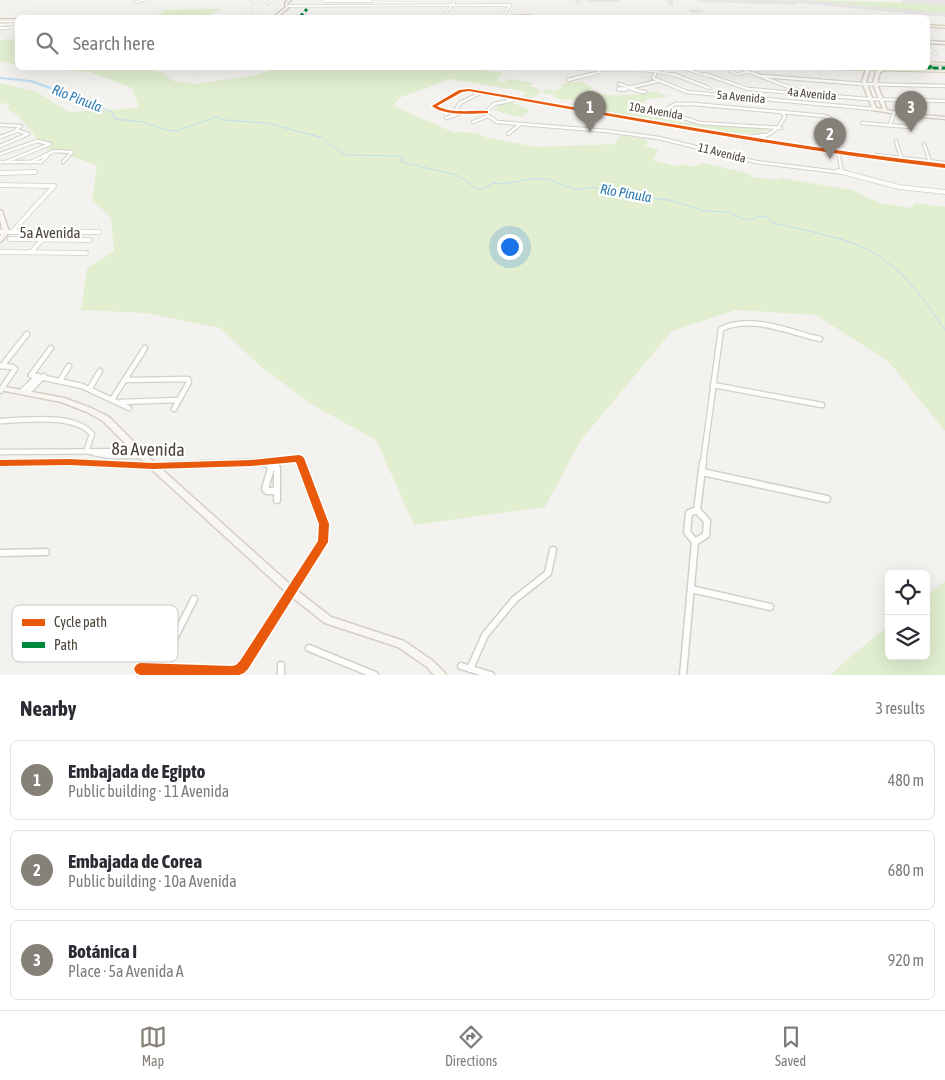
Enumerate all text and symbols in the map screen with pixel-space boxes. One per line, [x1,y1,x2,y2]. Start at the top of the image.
search box [15,15,930,70]
icon: search [33,29,61,57]
text: Search here [73,32,155,54]
water label: Río Pinula [50,81,105,115]
street label: 4a Avenida [787,85,837,103]
street label: 5a Avenida [716,88,766,106]
pin: 1 [574,91,606,132]
pin: 3 [895,91,927,132]
street label: 10a Avenida [628,99,684,123]
pin: 2 [814,118,846,159]
street label: 11 Avenida [697,140,747,166]
water label: Río Pinula [599,181,654,205]
street label: 5a Avenida [19,224,81,241]
your location [497,234,523,260]
street label: 8a Avenida [111,438,185,460]
map controls [885,570,930,660]
button: locate [885,570,930,615]
legend [12,605,178,662]
text: Cycle path [54,614,107,630]
button: layers [885,615,930,660]
text: Path [54,637,78,653]
text: Nearby [20,696,76,720]
text: 3 results [875,699,925,717]
text: Embajada de Egipto [68,760,205,782]
text: 1 [33,771,41,789]
text: 480 m [888,771,924,789]
text: Public building · 11 Avenida [68,782,229,800]
text: Embajada de Corea [68,850,202,872]
text: 2 [33,861,41,879]
text: 680 m [888,861,924,879]
text: Public building · 10a Avenida [68,872,237,890]
text: Botánica I [68,940,137,962]
text: 3 [33,951,41,969]
text: 920 m [888,951,924,969]
text: Place · 5a Avenida A [68,962,184,980]
tab: Map [139,1023,167,1069]
tab: Directions [445,1023,497,1069]
tab: Saved [775,1023,806,1069]

